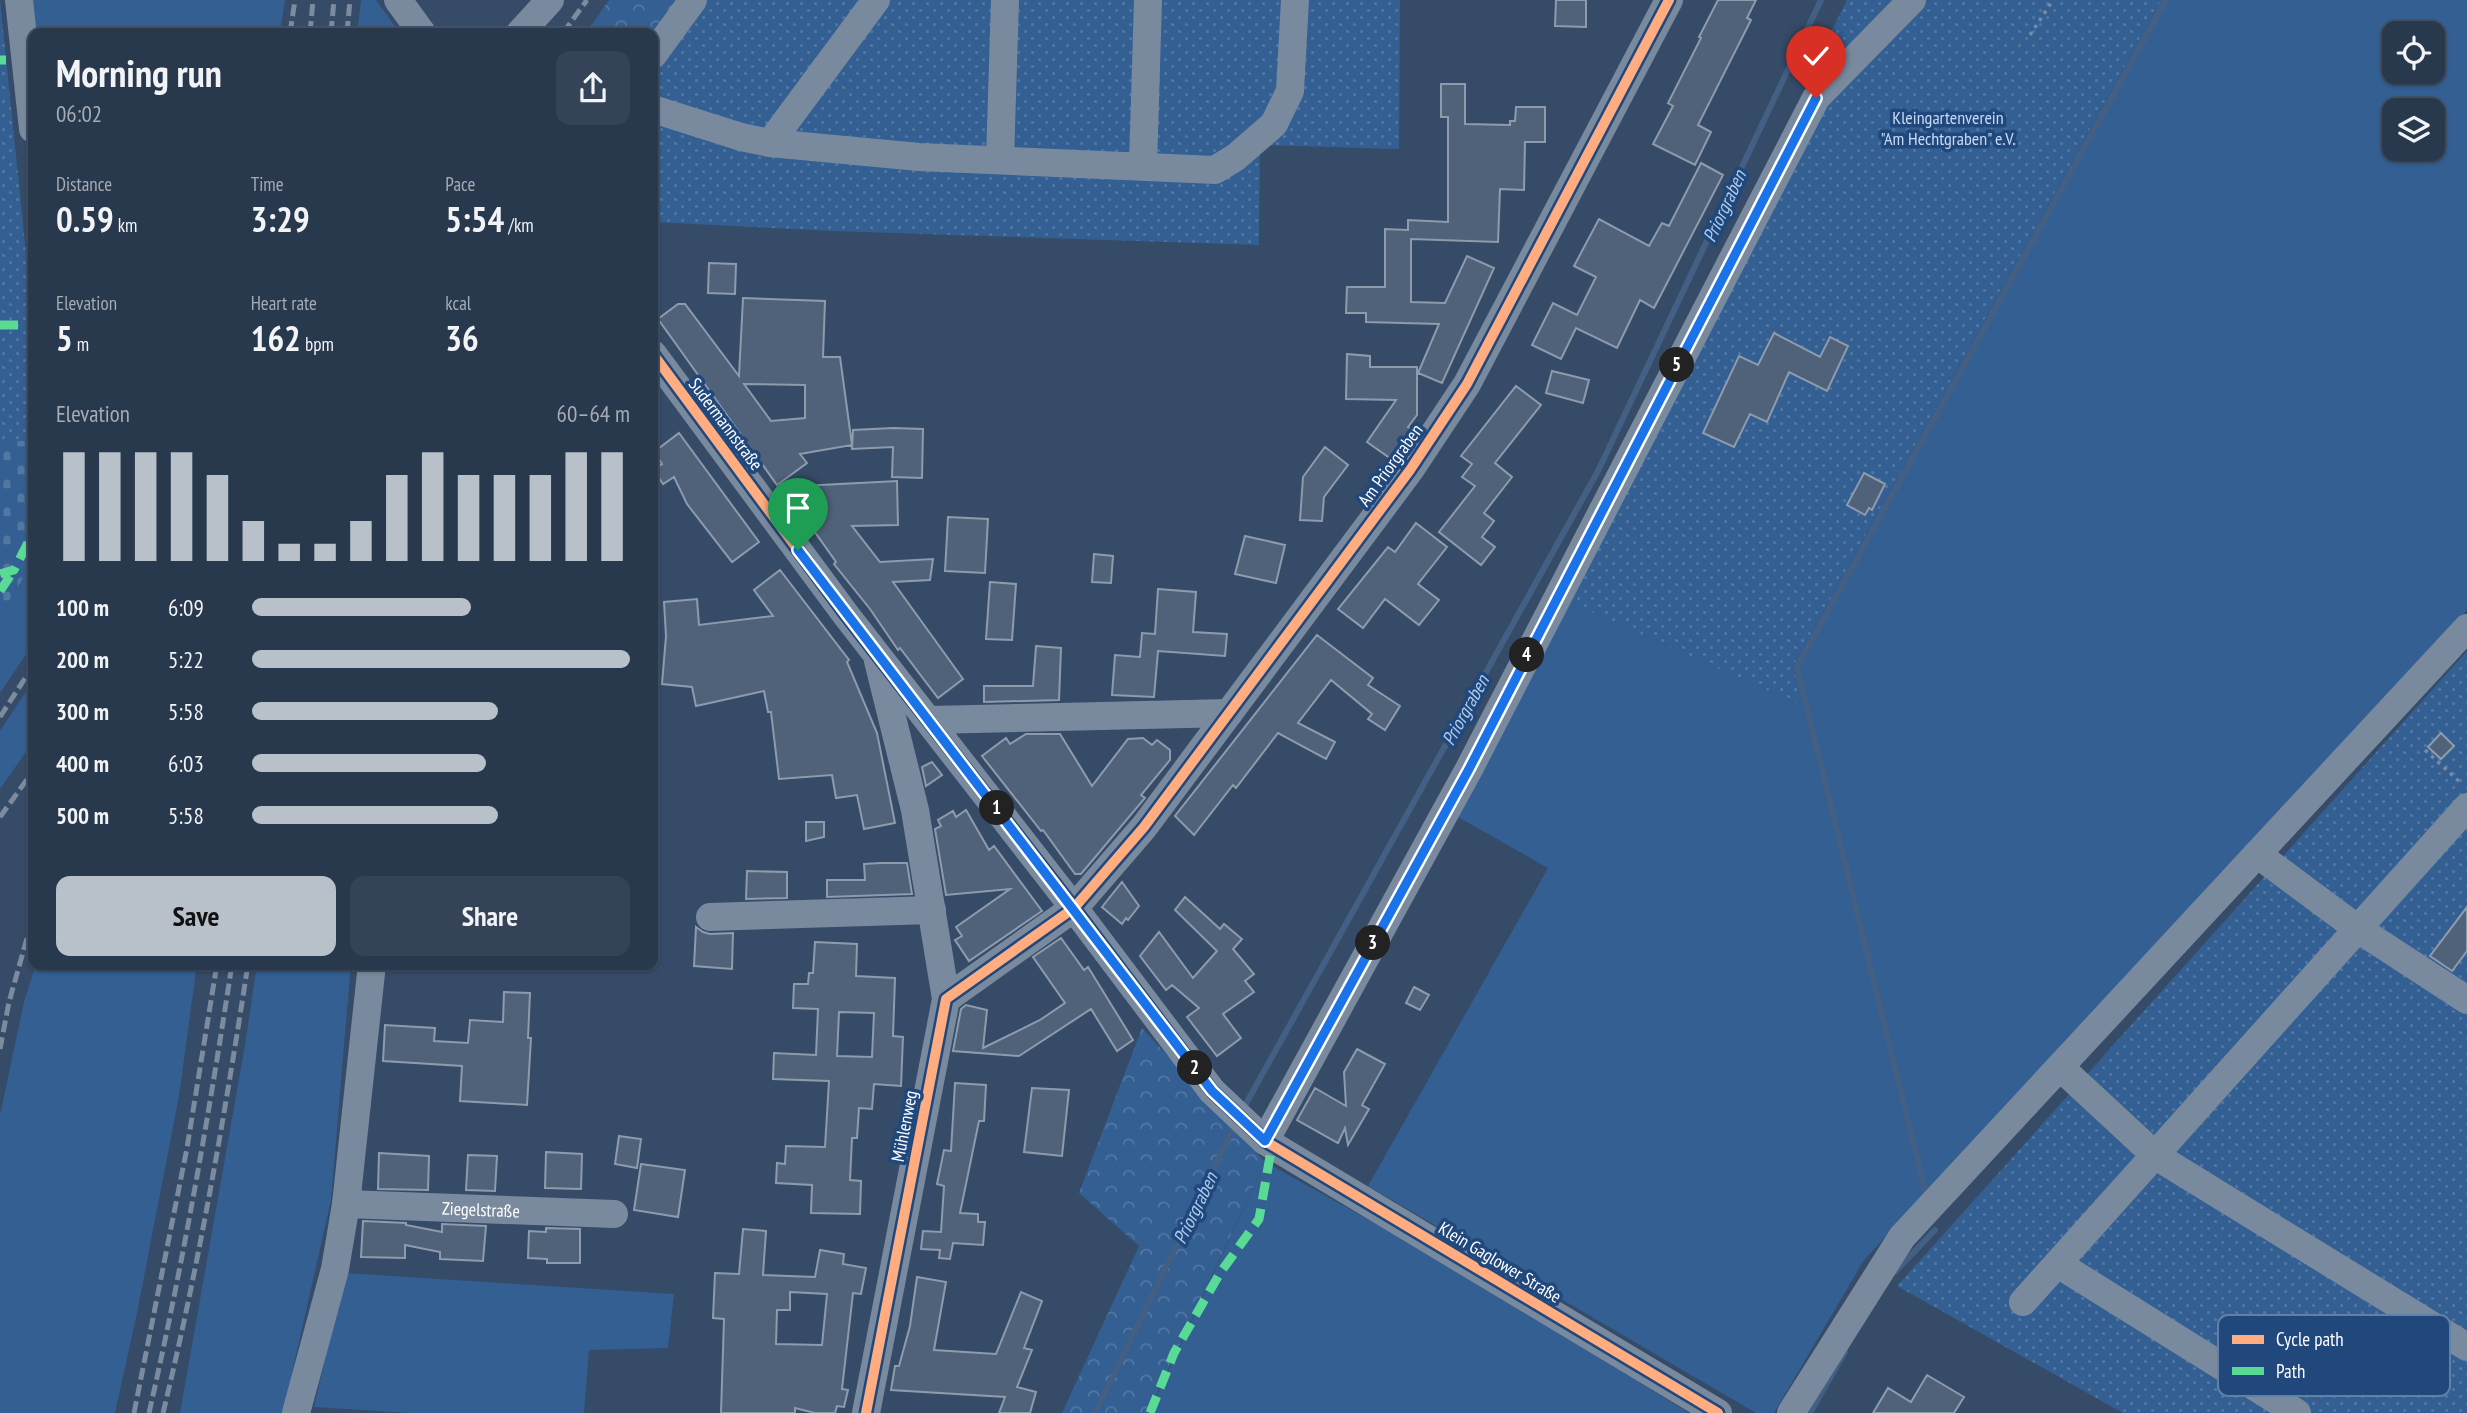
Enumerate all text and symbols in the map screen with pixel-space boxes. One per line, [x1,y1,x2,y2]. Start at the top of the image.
map controls [2382,21,2445,161]
button: locate [2382,21,2445,84]
pin [1786,26,1846,98]
icon: check [1797,37,1835,75]
text: Morning run [56,48,222,97]
button: share [556,51,630,125]
button: layers [2382,98,2445,161]
text: 06:02 [56,99,102,128]
park label: Kleingartenverein "Am Hechtgraben" e.V. [1881,106,2015,150]
water label: Priorgraben [1697,165,1752,246]
text: Distance [56,172,112,196]
text: Time [251,172,284,196]
text: Pace [445,172,475,196]
text: 0.59 [56,196,114,242]
text: 3:29 [251,196,310,242]
text: 5:54 [445,196,504,242]
text: km [114,213,137,237]
text: /km [504,213,534,237]
text: Elevation [56,291,117,315]
text: Heart rate [251,291,317,315]
text: kcal [445,291,471,315]
text: 5 [56,315,73,361]
text: 162 [251,315,301,361]
text: 36 [445,315,479,361]
text: m [73,332,89,356]
text: bpm [301,332,334,356]
pin: 5 [1660,348,1694,382]
text: 5 [1672,352,1681,376]
street label: Sudermannstraße [684,373,768,475]
text: Elevation [56,399,130,428]
text: 60–64 m [557,399,630,428]
street label: Am Priorgraben [1352,419,1428,511]
pin [768,478,828,550]
icon: arrive [779,489,817,527]
text: 100 m [56,593,109,622]
text: 6:09 [168,593,204,622]
pin: 4 [1510,638,1544,672]
text: 4 [1522,642,1531,666]
text: 200 m [56,645,109,674]
text: 5:22 [168,645,204,674]
water label: Priorgraben [1436,669,1495,749]
text: 300 m [56,697,109,726]
text: 5:58 [168,697,204,726]
text: 400 m [56,749,109,778]
text: 6:03 [168,749,204,778]
pin: 1 [979,790,1014,826]
text: 1 [992,795,1001,819]
text: 500 m [56,801,109,830]
text: 5:58 [168,801,204,830]
button: Save [56,876,336,956]
button: Share [350,876,630,956]
pin: 3 [1356,926,1390,960]
text: 3 [1368,930,1377,954]
pin: 2 [1178,1050,1212,1086]
text: 2 [1190,1055,1199,1079]
street label: Mühlenweg [886,1088,922,1164]
water label: Priorgraben [1168,1167,1223,1248]
street label: Ziegelstraße [442,1196,520,1222]
street label: Klein Gaglower Straße [1434,1216,1566,1308]
legend [2218,1315,2450,1396]
text: Cycle path [2276,1327,2344,1351]
text: Path [2276,1359,2305,1383]

